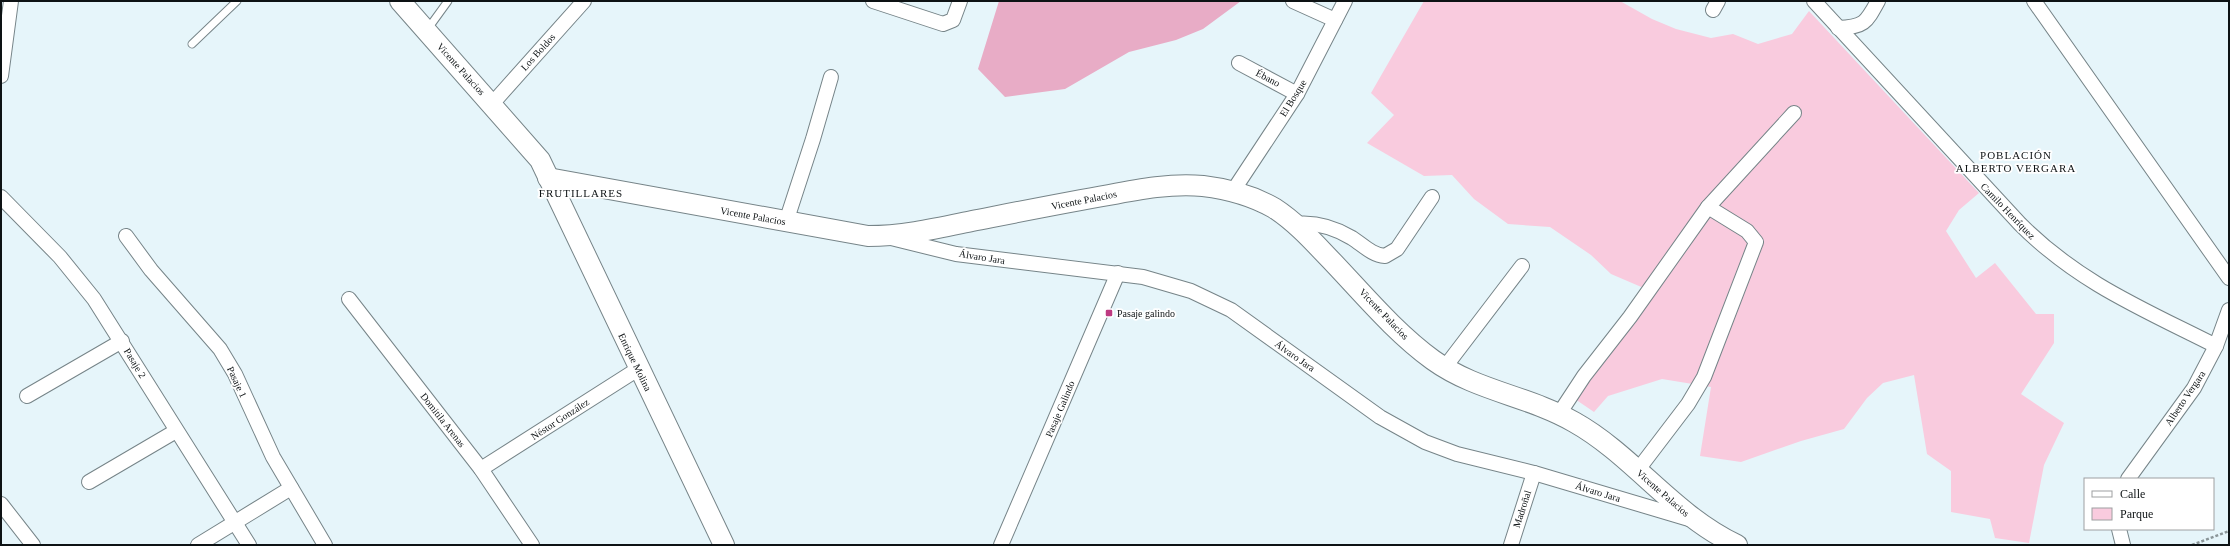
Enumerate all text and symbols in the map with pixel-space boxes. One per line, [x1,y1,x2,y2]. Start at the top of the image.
street label: Los Boldos [519,31,557,73]
street label: Vicente Palacios [435,41,487,97]
street label: Ébano [1254,67,1282,89]
street label: El Bosque [1277,77,1309,118]
district label: POBLACIÓN ALBERTO VERGARA [1956,149,2076,174]
street label: Camilo Henríquez [1978,181,2038,242]
district label: FRUTILLARES [539,187,623,199]
street label: Vicente Palacios [1050,188,1118,212]
street label: Vicente Palacios [719,205,787,227]
street label: Álvaro Jara [958,248,1006,266]
street label: Vicente Palacios [1357,286,1411,342]
marker: Pasaje galindo [1104,308,1114,318]
place label: Pasaje galindo [1117,308,1175,319]
street label: Enrique Molina [616,331,654,393]
street label: Álvaro Jara [1273,338,1318,374]
street label: Pasaje 2 [122,346,148,380]
street label: Pasaje 1 [225,365,249,399]
street label: Alberto Vergara [2163,368,2208,428]
street label: Pasaje Galindo [1043,379,1077,439]
street label: Domitila Arenas [418,391,468,449]
street label: Néstor González [529,396,592,442]
street label: Vicente Palacios [1634,467,1692,519]
legend [2084,478,2214,530]
street label: Álvaro Jara [1574,480,1622,504]
text: Calle [2120,487,2145,501]
street label: Madroñal [1511,489,1533,529]
text: Parque [2120,507,2153,521]

